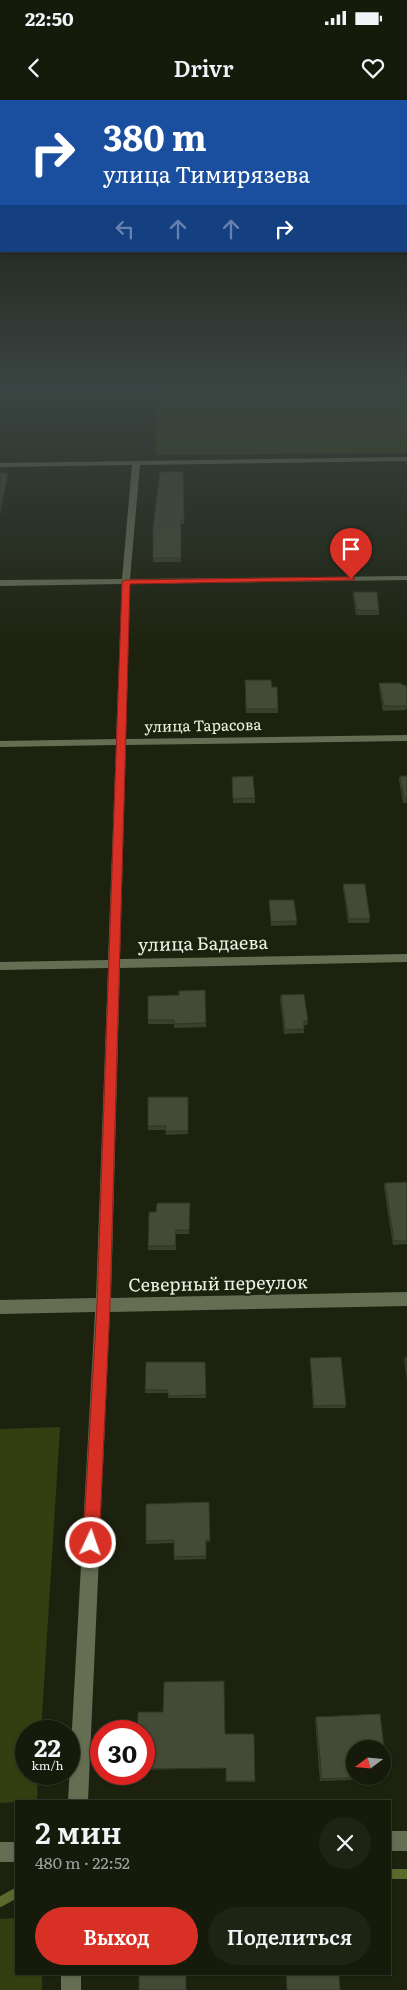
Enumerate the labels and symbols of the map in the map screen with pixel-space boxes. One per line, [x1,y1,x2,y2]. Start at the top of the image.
pin [330,528,372,579]
street label: улица Тарасова [144,712,263,737]
street label: улица Бадаева [138,928,269,957]
street label: Северный переулок [128,1267,308,1298]
position arrow [64,1516,116,1568]
speed limit sign: 30 [90,1720,155,1785]
north arrow [346,1740,391,1785]

